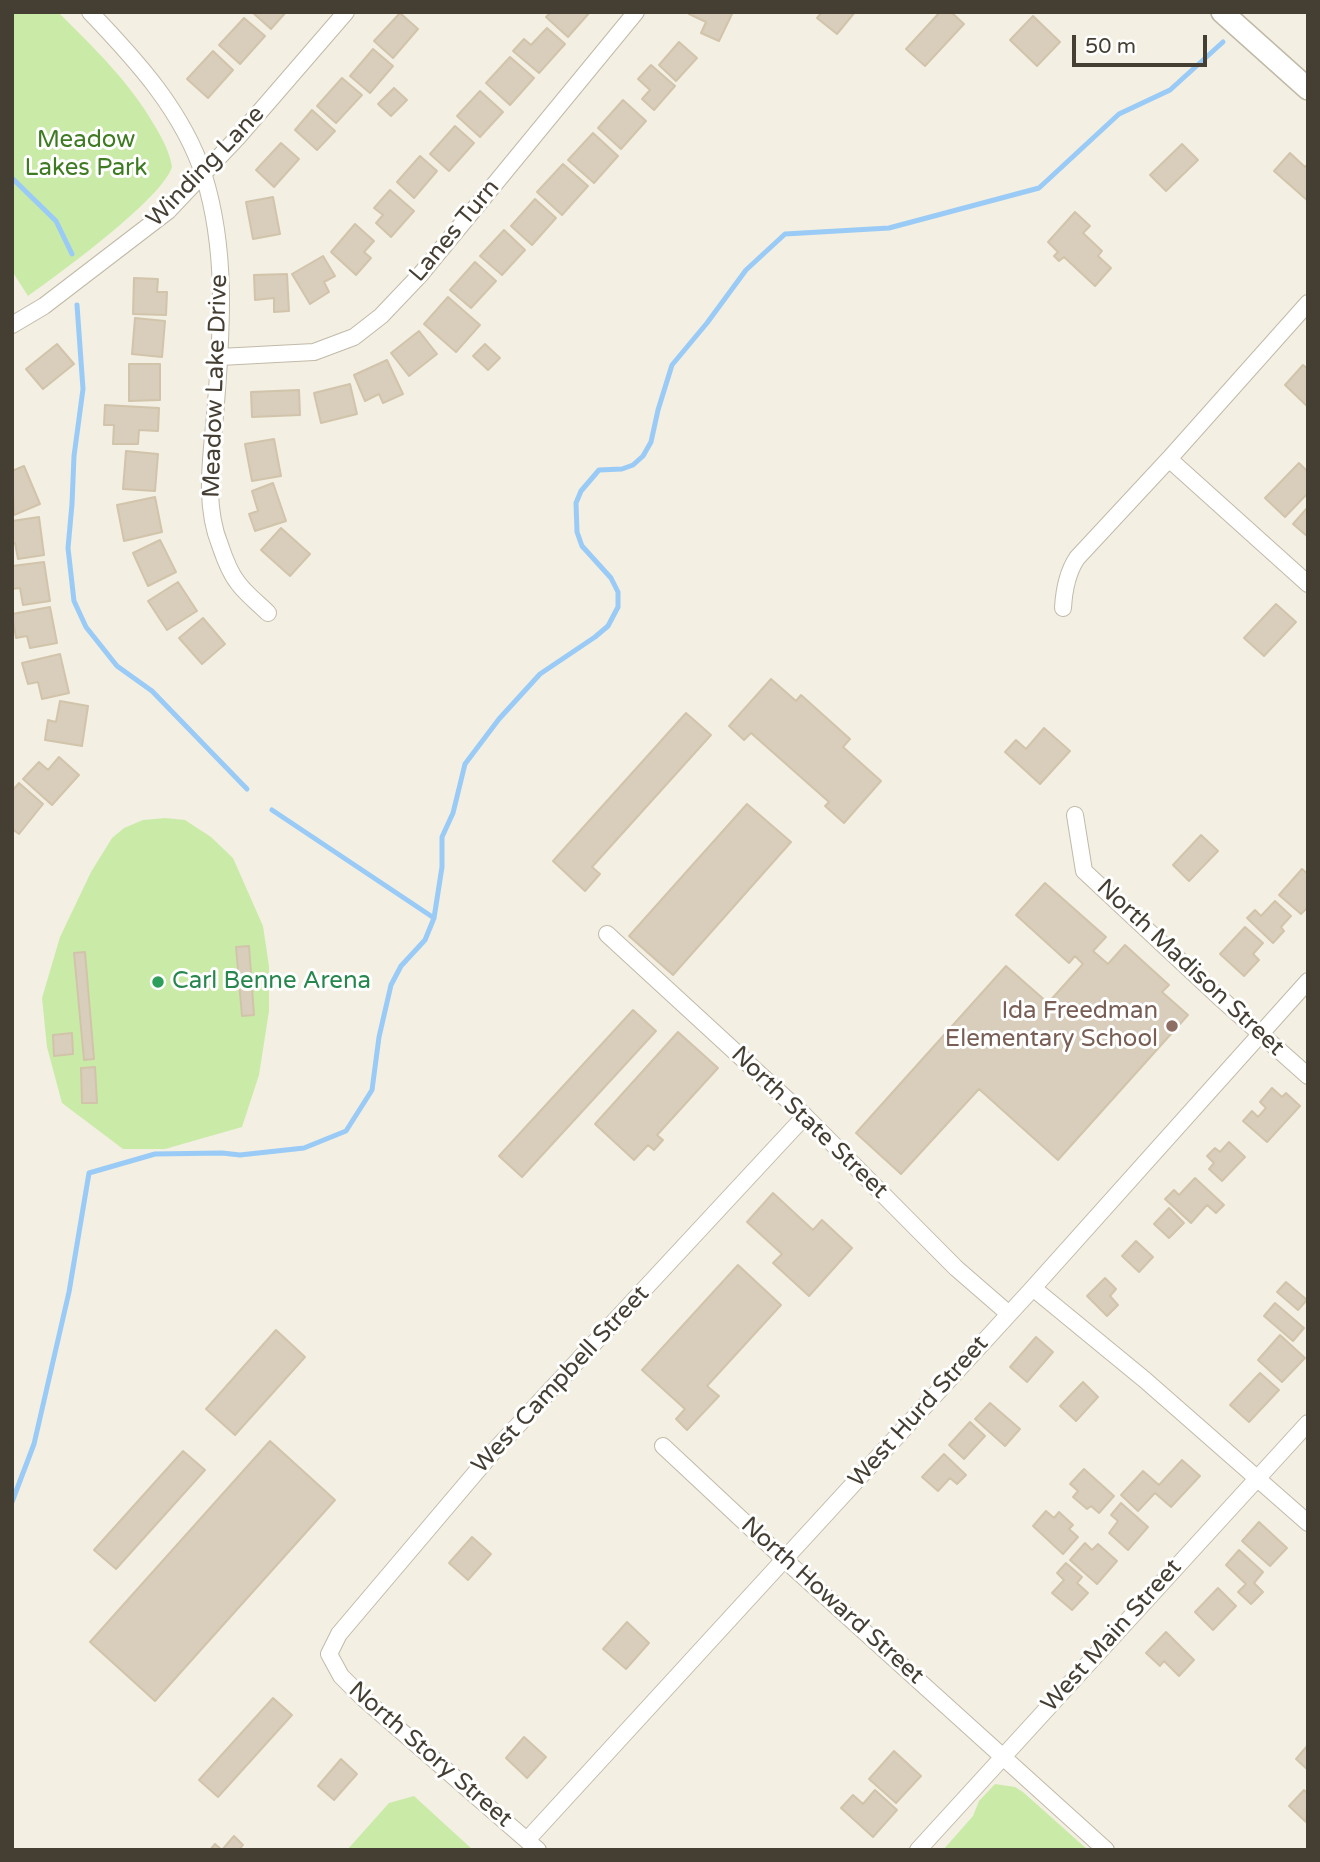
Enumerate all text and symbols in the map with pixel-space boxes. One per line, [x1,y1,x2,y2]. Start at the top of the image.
scale bar [1075,21,1210,65]
text: 50 m [1085,34,1136,59]
street label: Winding Lane [141,100,271,234]
park label: Meadow Lakes Park [25,127,147,183]
street label: Lanes Turn [404,174,506,288]
street label: Meadow Lake Drive [198,274,234,498]
street label: North Madison Street [1090,874,1290,1062]
place label: Carl Benne Arena [172,968,371,996]
marker: Carl Benne Arena [150,974,166,990]
place label: Ida Freedman Elementary School [945,998,1158,1054]
marker: Ida Freedman Elementary School [1164,1018,1180,1034]
street label: North State Street [725,1041,893,1205]
street label: West Campbell Street [466,1280,656,1480]
street label: West Hurd Street [843,1330,995,1494]
street label: North Howard Street [735,1511,929,1691]
street label: West Main Street [1036,1554,1188,1718]
street label: North Story Street [342,1676,518,1834]

